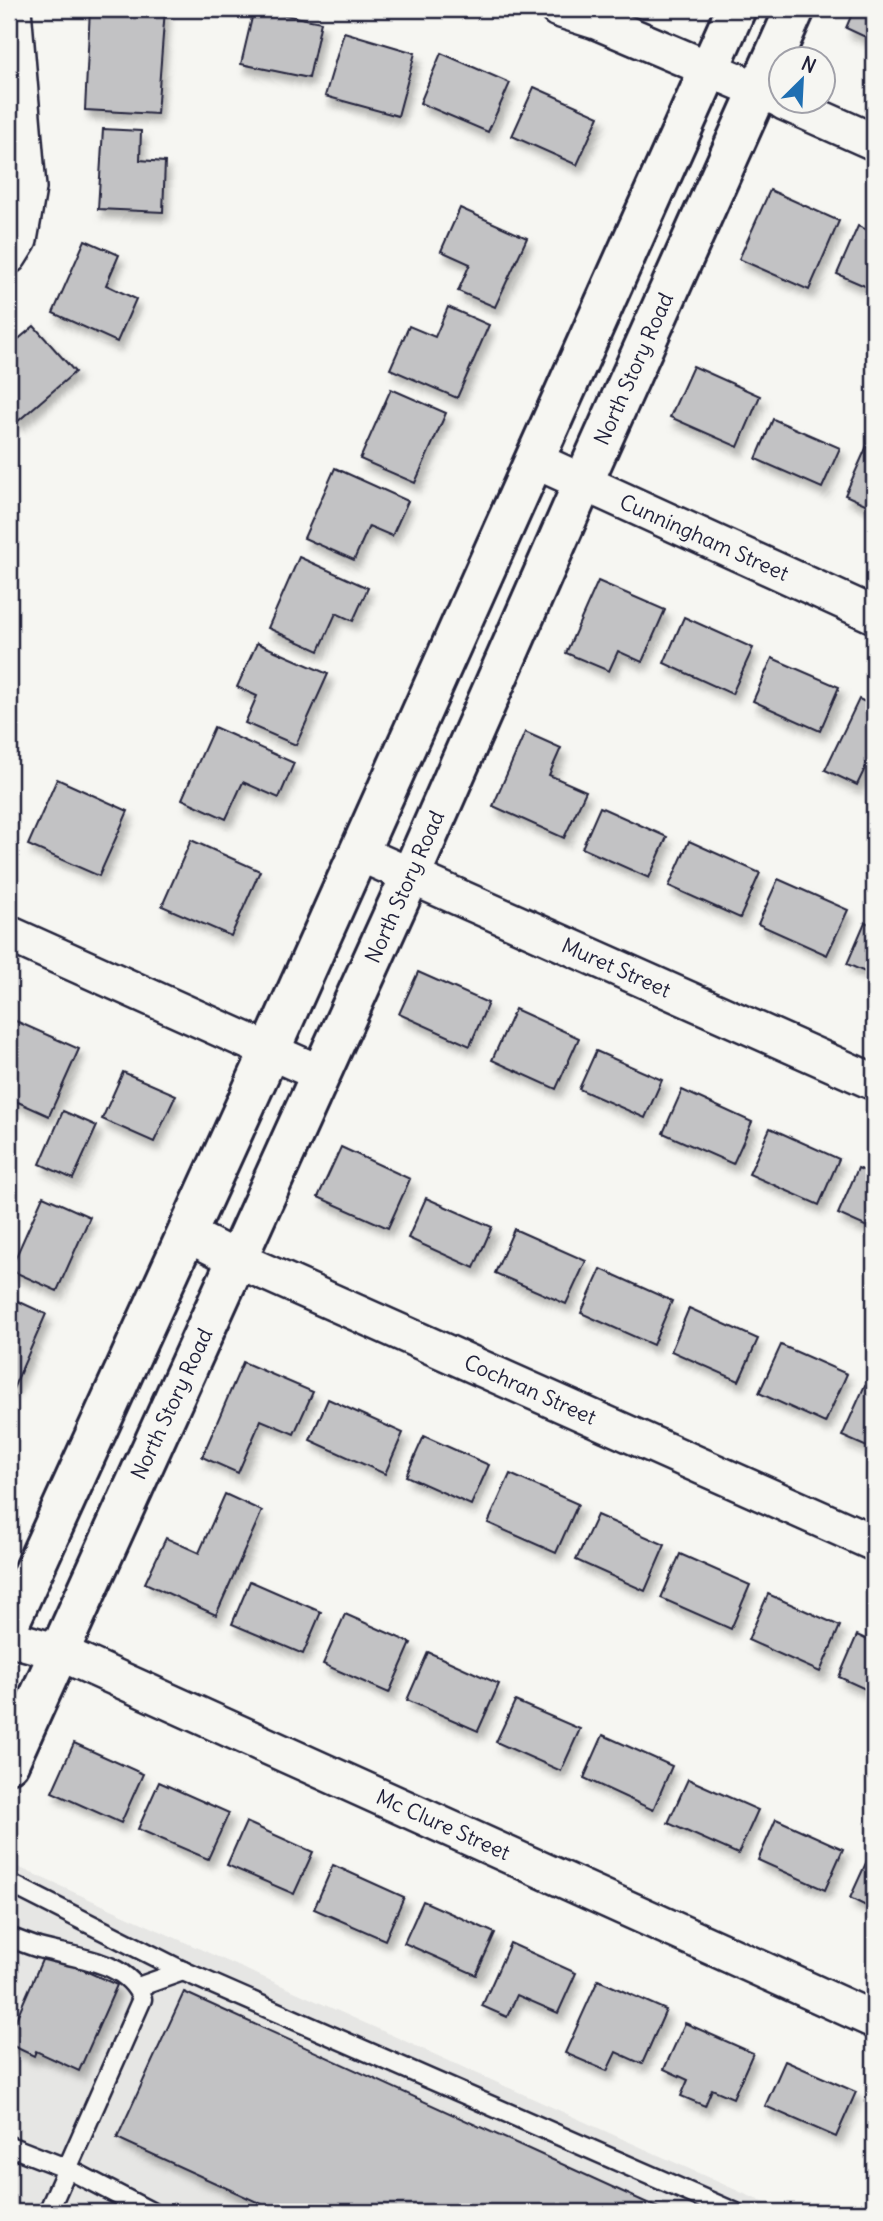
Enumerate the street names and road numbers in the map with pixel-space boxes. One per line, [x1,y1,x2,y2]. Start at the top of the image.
street label: North Story Road [588,288,679,449]
street label: Cunningham Street [615,488,793,587]
street label: North Story Road [359,806,450,967]
street label: Muret Street [557,932,675,1004]
street label: North Story Road [125,1324,218,1484]
street label: Cochran Street [460,1348,600,1431]
street label: Mc Clure Street [372,1783,514,1866]

